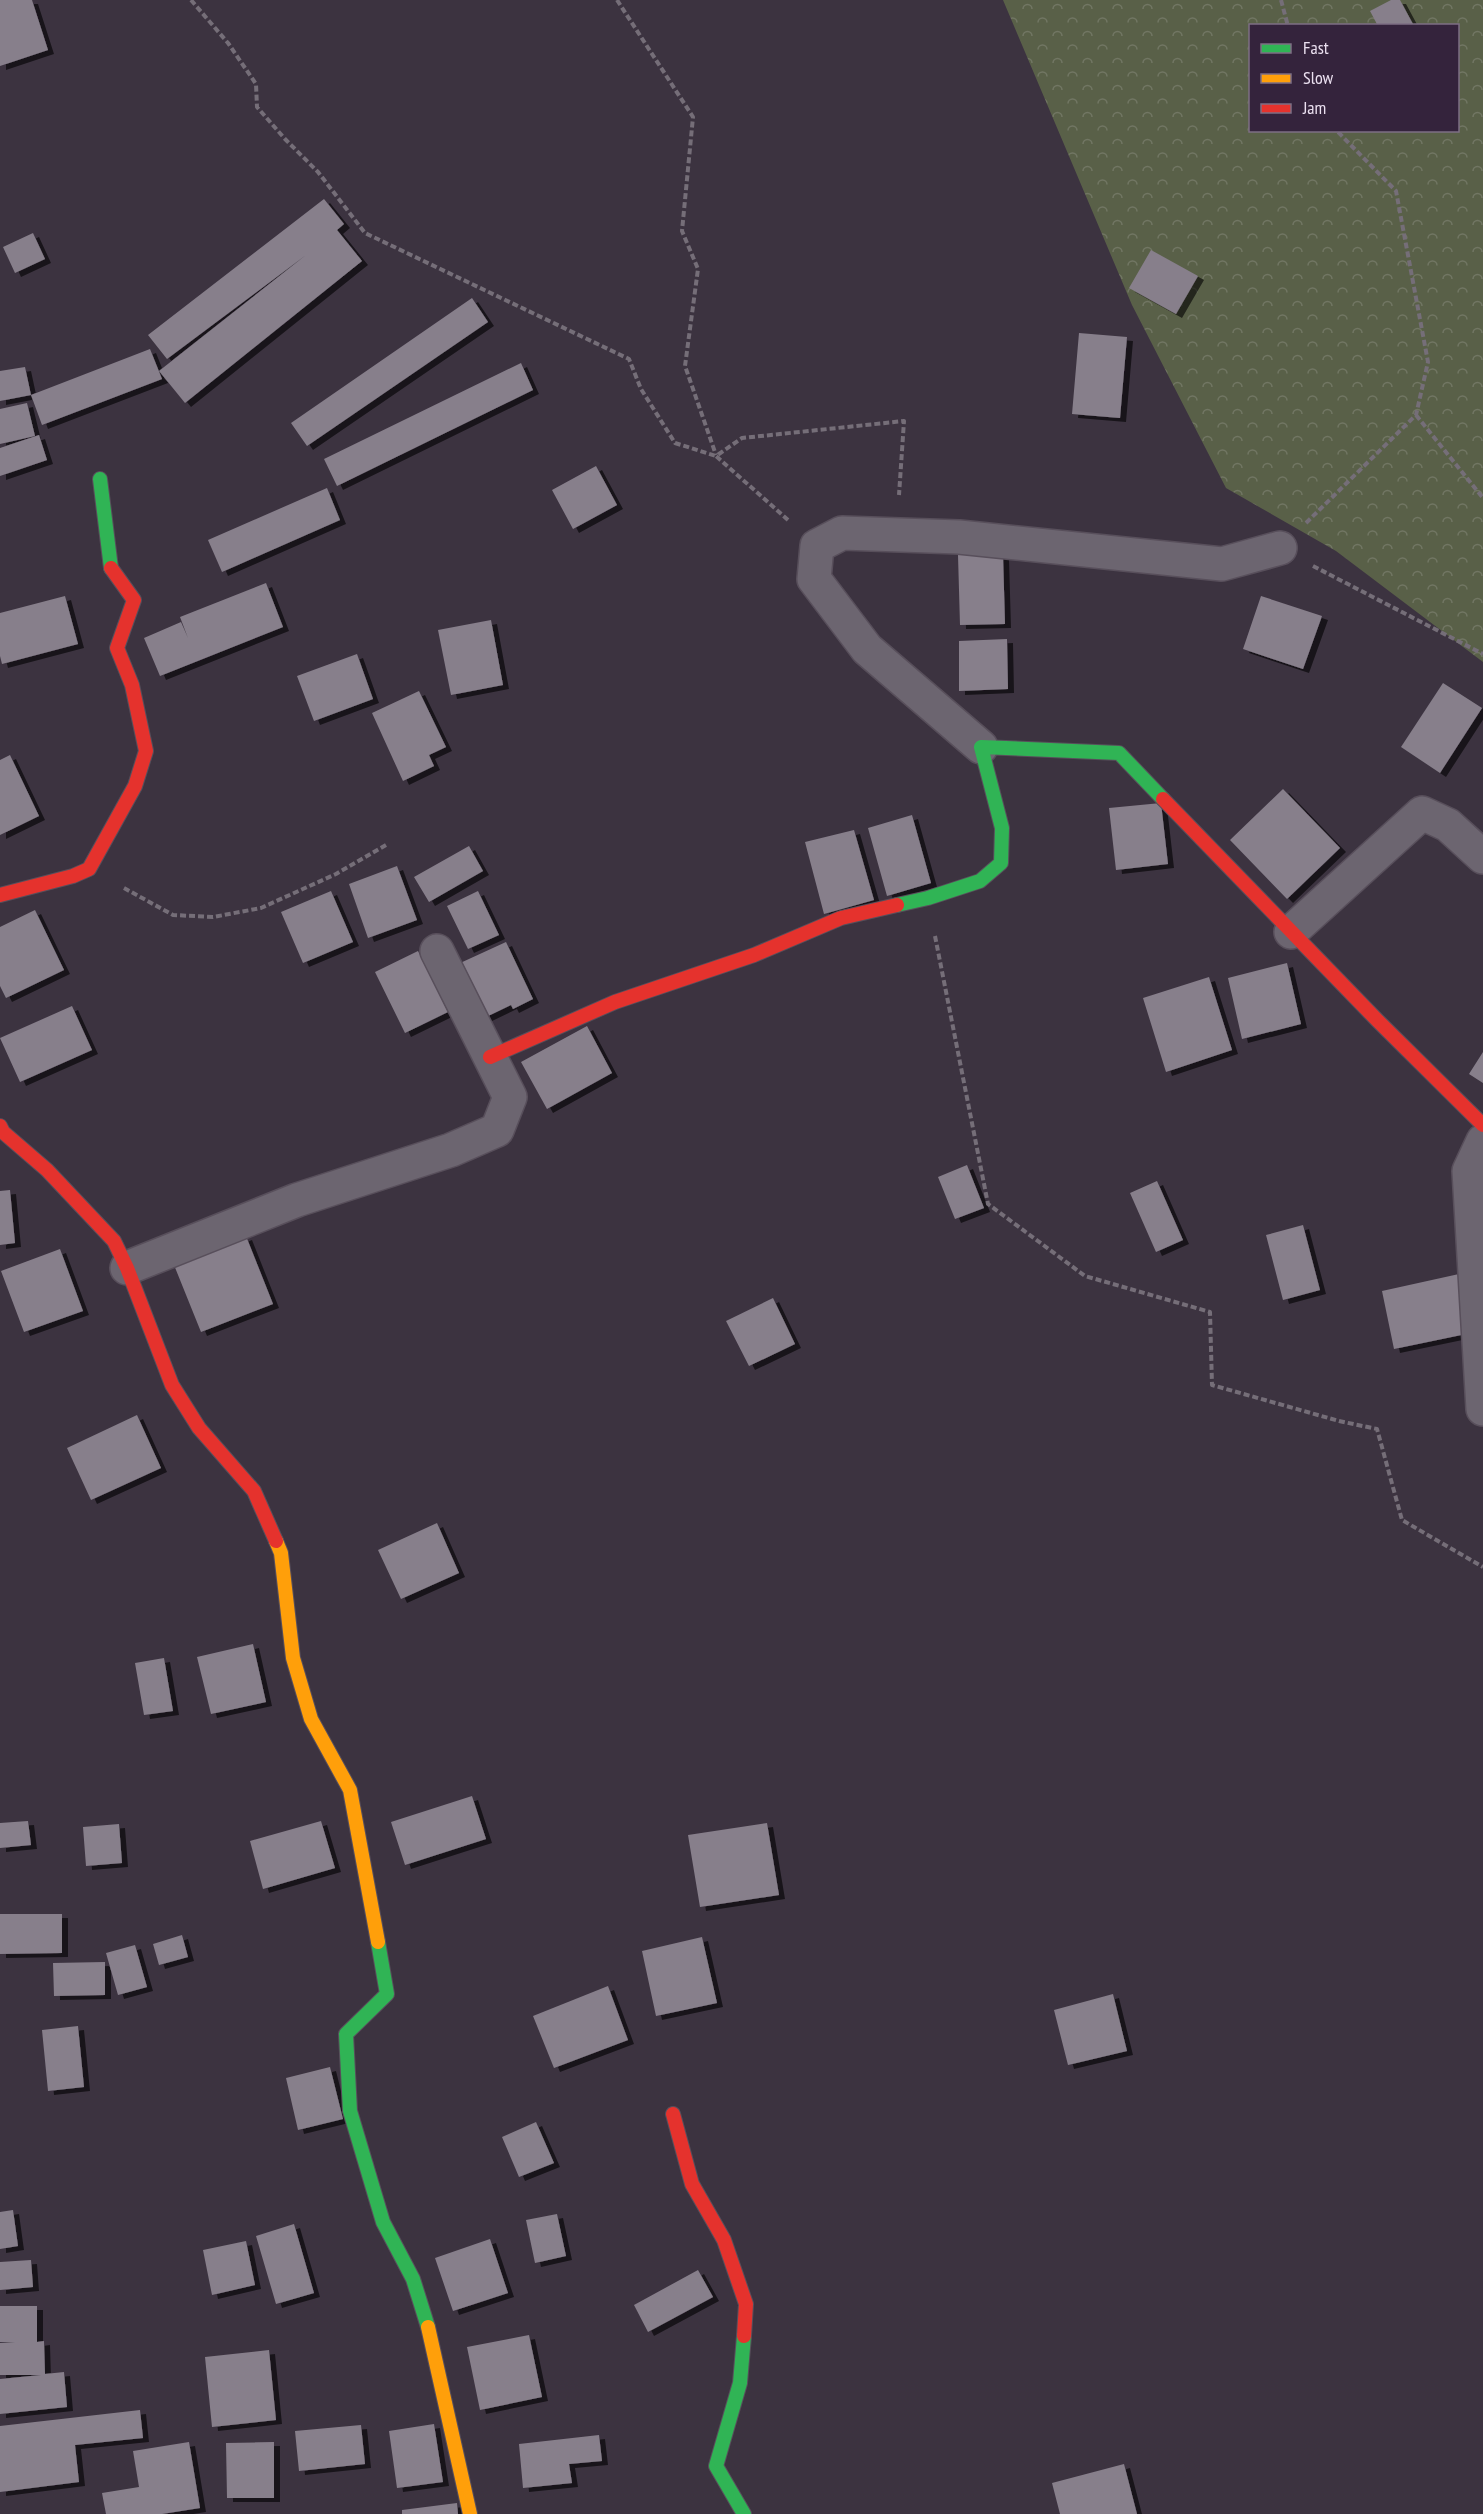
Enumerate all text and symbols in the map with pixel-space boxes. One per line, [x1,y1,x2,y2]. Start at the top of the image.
legend [1249,24,1459,132]
text: Fast [1303,36,1329,59]
text: Slow [1303,66,1334,89]
text: Jam [1302,96,1326,119]

